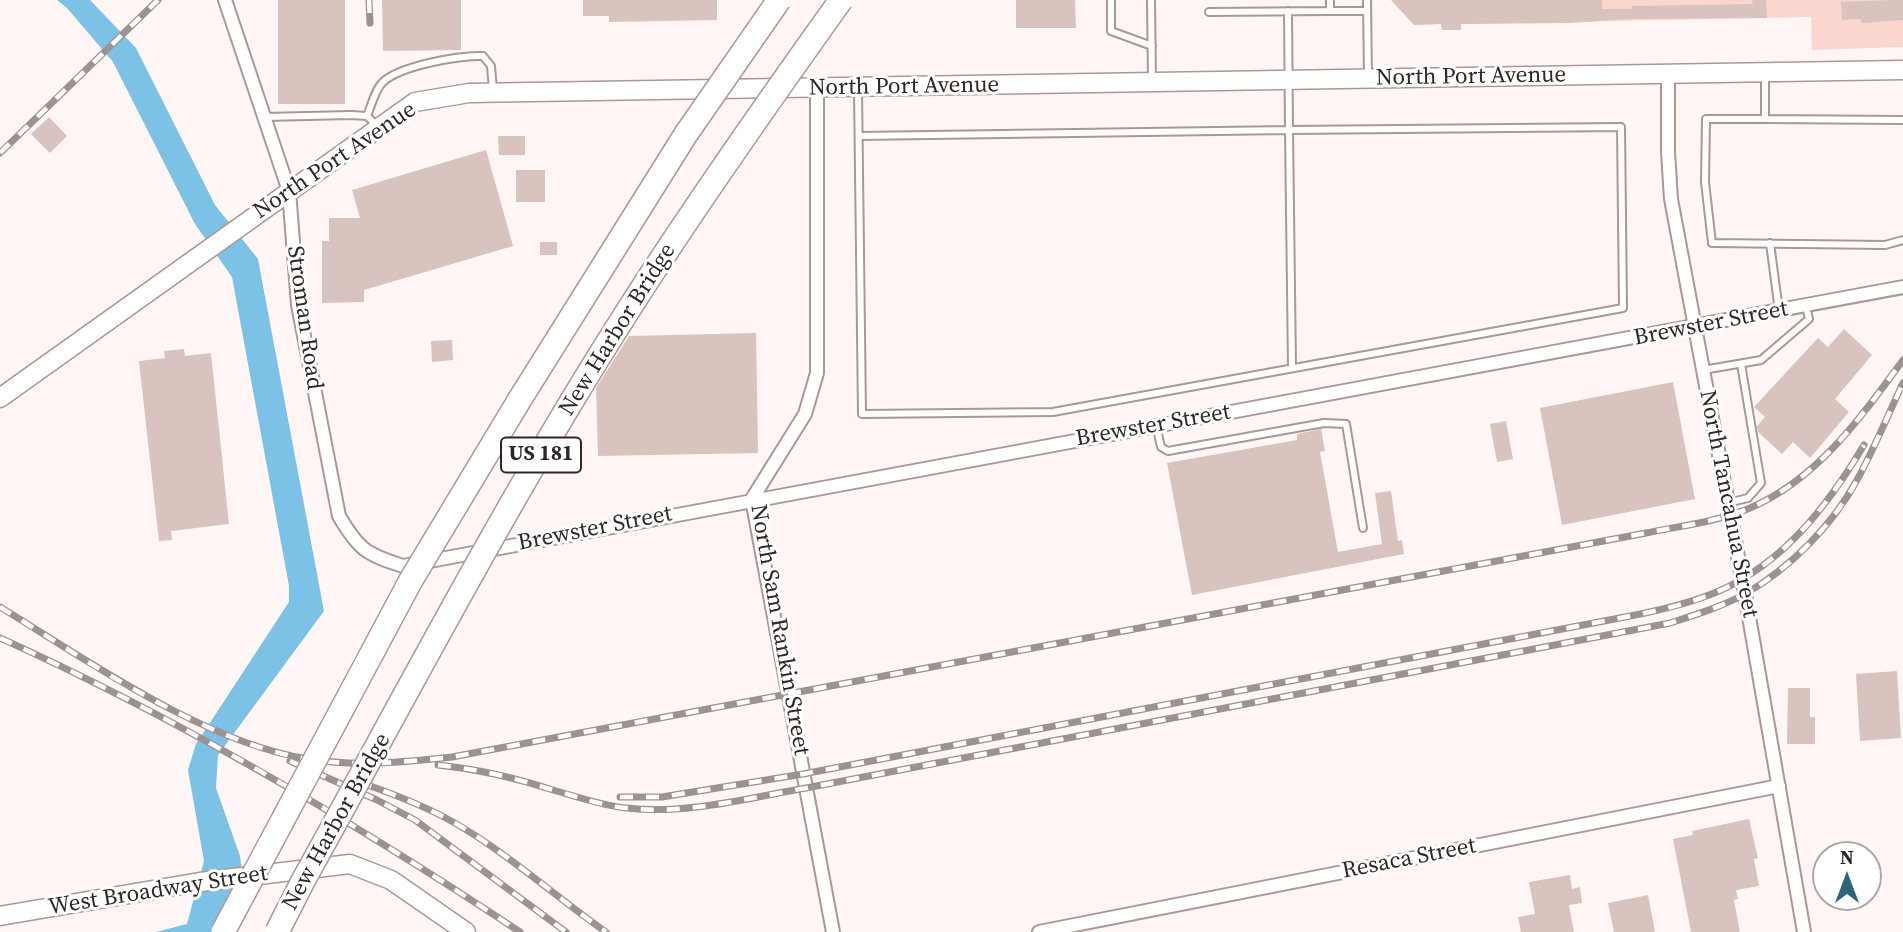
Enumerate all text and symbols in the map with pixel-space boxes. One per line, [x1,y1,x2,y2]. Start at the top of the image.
street label: North Port Avenue [1376,62,1566,92]
street label: North Port Avenue [809,72,999,102]
street label: North Port Avenue [248,96,422,226]
street label: New Harbor Bridge [554,239,682,421]
street label: Stroman Road [280,244,328,392]
street label: Brewster Street [1632,296,1790,352]
street label: North Tancahua Street [1692,388,1764,620]
street label: Brewster Street [1074,399,1232,453]
road number: US 181 [501,438,581,472]
street label: Brewster Street [516,501,674,557]
street label: North Sam Rankin Street [743,502,815,758]
street label: New Harbor Bridge [277,729,397,915]
street label: Resaca Street [1340,832,1478,886]
north arrow [1812,841,1882,911]
text: N [1840,844,1854,870]
street label: West Broadway Street [46,860,270,922]

